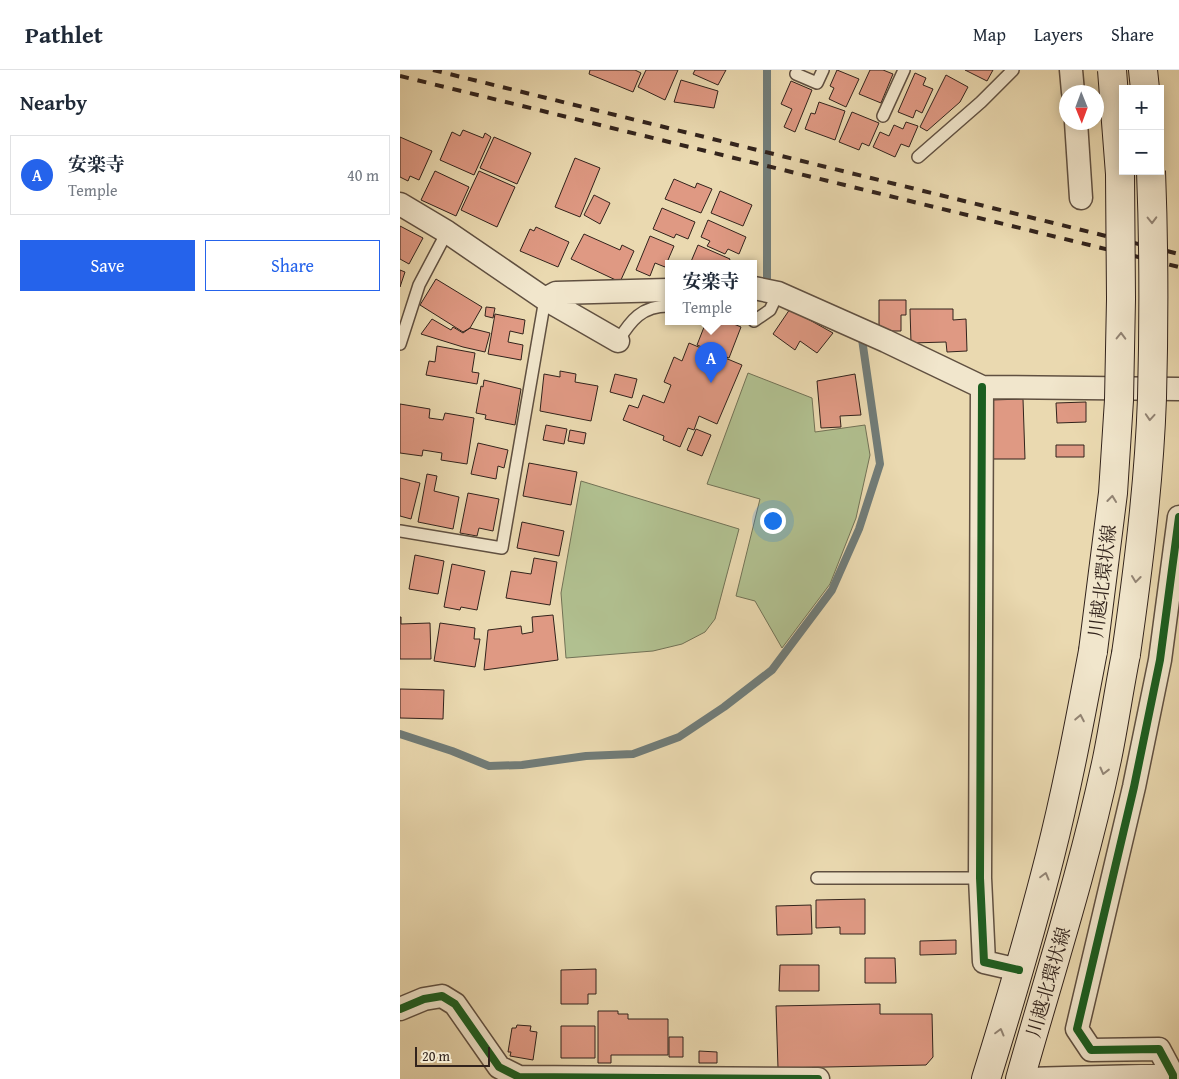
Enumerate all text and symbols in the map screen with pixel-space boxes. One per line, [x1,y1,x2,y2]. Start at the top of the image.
text: Pathlet [25,17,103,52]
text: Map [973,21,1006,48]
text: Layers [1034,21,1083,48]
text: Share [1111,21,1154,48]
north arrow [1059,85,1104,130]
map controls [1119,85,1164,175]
button: + [1119,85,1164,130]
text: Nearby [20,87,87,118]
button: − [1119,130,1164,175]
text: 安楽寺 [68,150,125,178]
text: A [32,163,42,187]
text: 40 m [347,163,379,187]
text: Temple [68,178,118,202]
one-way arrow [1147,216,1157,224]
button: Save [20,240,195,291]
button: Share [205,240,380,291]
popup [665,260,757,325]
text: 安楽寺 [682,267,740,295]
text: Temple [682,295,732,319]
one-way arrow [1115,332,1126,340]
pin: A [695,342,727,383]
one-way arrow [1145,414,1156,422]
one-way arrow [1106,494,1117,502]
your location [760,508,786,534]
street label: 川越北環状線 [1081,523,1123,639]
one-way arrow [1131,576,1142,584]
one-way arrow [1074,713,1085,722]
one-way arrow [1099,767,1110,776]
one-way arrow [1039,873,1049,881]
street label: 川越北環状線 [1019,923,1077,1041]
one-way arrow [994,1029,1004,1037]
scale bar [415,1044,490,1067]
text: 20 m [422,1046,450,1066]

